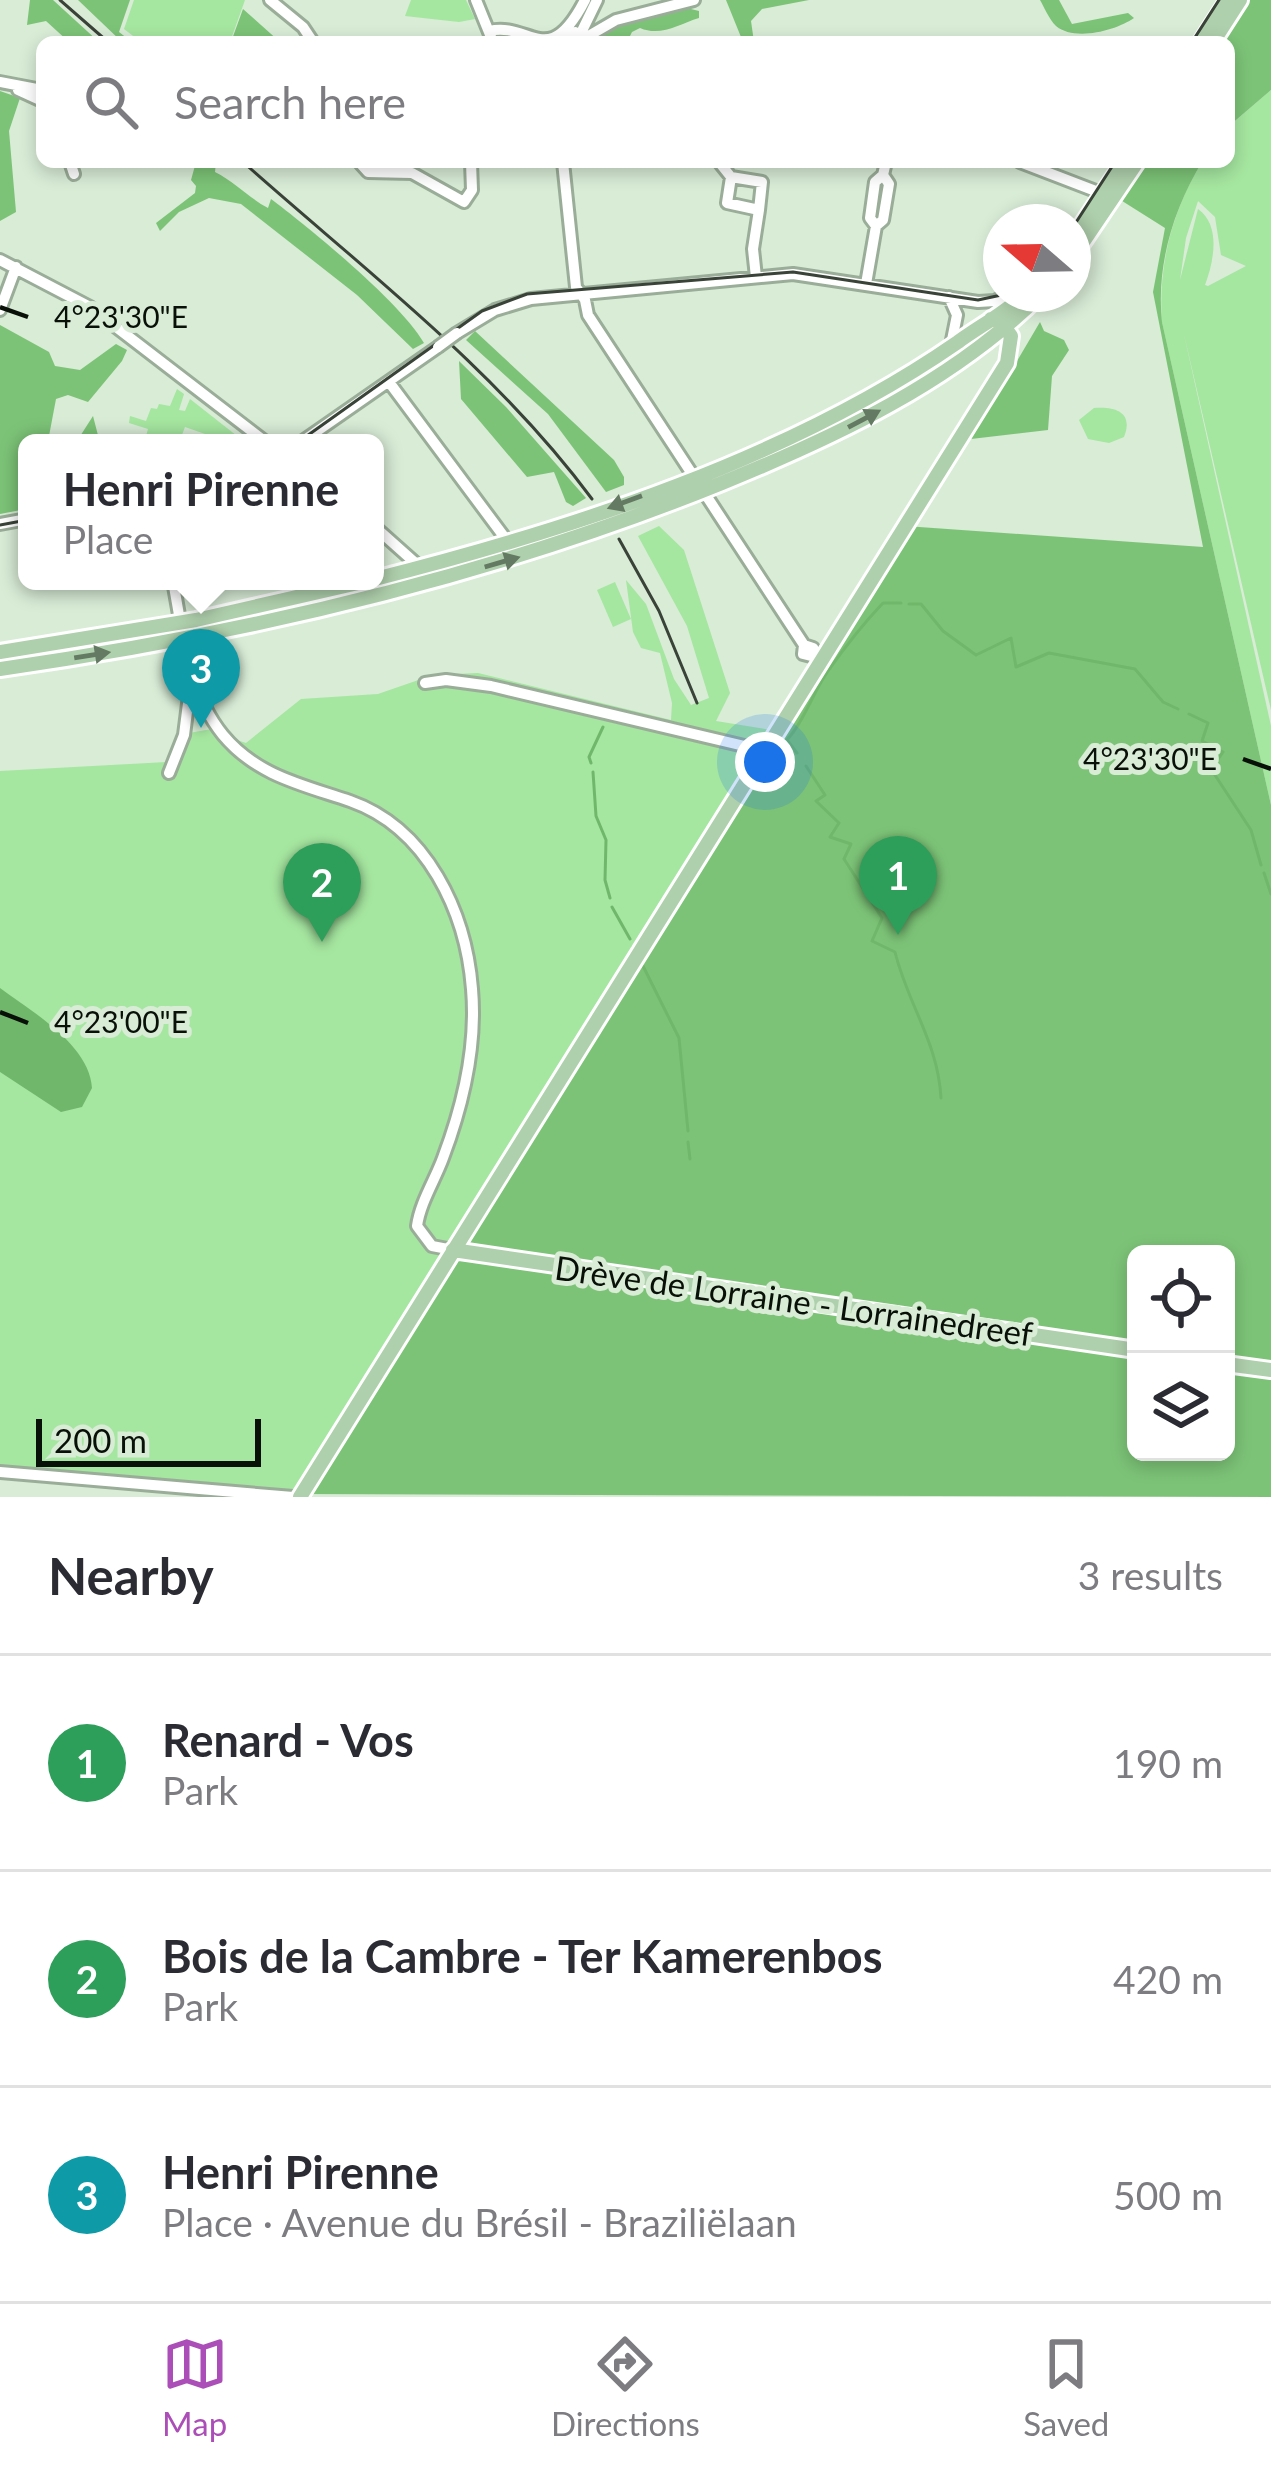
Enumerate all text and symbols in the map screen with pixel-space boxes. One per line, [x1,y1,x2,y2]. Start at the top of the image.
search box [36,36,1235,168]
icon: search [78,69,144,135]
text: Search here [174,75,406,129]
north arrow [983,204,1091,312]
text: 4°23'30"E [54,298,188,334]
one-way arrow [846,409,881,430]
popup [18,434,384,590]
text: Henri Pirenne [63,462,339,516]
one-way arrow [607,494,643,513]
text: Place [63,516,153,562]
one-way arrow [484,552,520,570]
pin: 3 [162,629,240,728]
one-way arrow [74,645,111,664]
your location [735,732,795,792]
text: 4°23'30"E [1083,740,1217,776]
pin: 1 [859,836,937,935]
pin: 2 [283,843,361,942]
text: 4°23'00"E [54,1003,188,1039]
map controls [1127,1245,1235,1461]
button: locate [1127,1245,1235,1353]
street label: Drève de Lorraine - Lorrainedreef [553,1247,1036,1353]
button: layers [1127,1353,1235,1461]
scale bar [36,1413,261,1466]
text: 200 m [54,1420,147,1460]
text: Nearby [48,1545,214,1606]
text: 3 results [1078,1552,1223,1598]
text: Renard - Vos [162,1713,414,1767]
text: 1 [76,1740,98,1786]
text: 190 m [1113,1740,1223,1786]
text: Park [162,1767,238,1813]
text: Bois de la Cambre - Ter Kamerenbos [162,1929,882,1983]
text: 2 [76,1956,98,2002]
text: 420 m [1113,1956,1223,2002]
text: Park [162,1983,238,2029]
text: Henri Pirenne [162,2145,439,2199]
text: 3 [76,2172,98,2218]
text: 500 m [1113,2172,1223,2218]
text: Place · Avenue du Brésil - Braziliëlaan [162,2199,797,2245]
tab: Map [162,2331,228,2443]
tab: Directions [551,2331,700,2443]
tab: Saved [1023,2331,1109,2443]

